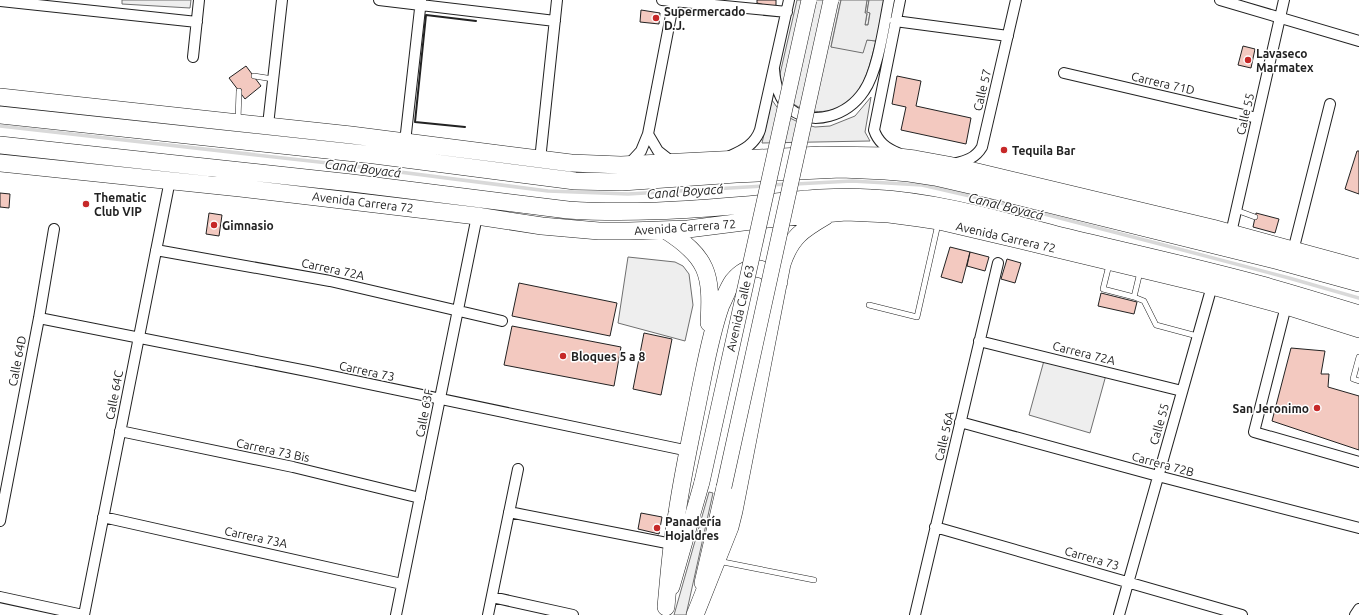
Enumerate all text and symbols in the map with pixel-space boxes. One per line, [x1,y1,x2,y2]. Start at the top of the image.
place label: Supermercado D.J. [664,5,746,32]
marker: Supermercado D.J. [651,13,661,23]
place label: Lavaseco Marmatex [1256,47,1314,74]
marker: Lavaseco Marmatex [1243,55,1253,65]
street label: Calle 57 [971,68,993,112]
street label: Carrera 71D [1130,69,1196,97]
street label: Calle 55 [1234,92,1256,136]
place label: Tequila Bar [1012,144,1075,157]
marker: Tequila Bar [999,145,1009,155]
water label: Canal Boyacá [324,156,402,180]
water label: Canal Boyacá [646,181,724,201]
street label: Avenida Carrera 72 [312,189,414,215]
water label: Canal Boyacá [967,190,1045,222]
place label: Thematic Club VIP [94,191,147,218]
marker: Thematic Club VIP [81,199,91,209]
street label: Avenida Carrera 72 [634,217,736,237]
place label: Gimnasio [222,219,274,232]
street label: Avenida Carrera 72 [955,219,1057,255]
marker: Gimnasio [209,220,219,230]
street label: Carrera 72A [300,256,366,282]
street label: Avenida Calle 63 [724,263,756,353]
street label: Calle 64D [6,335,28,387]
street label: Carrera 72A [1051,339,1117,367]
place label: Bloques 5 a 8 [571,350,645,363]
marker: Bloques 5 a 8 [558,351,568,361]
street label: Carrera 73 [338,359,396,383]
street label: Calle 64C [103,369,125,421]
street label: Calle 63F [413,388,435,438]
street label: Calle 55 [1147,402,1171,446]
place label: San Jeronimo [1233,402,1309,415]
marker: San Jeronimo [1312,403,1322,413]
street label: Calle 56A [932,410,956,462]
street label: Carrera 73 Bis [235,436,311,464]
street label: Carrera 72B [1130,449,1196,479]
place label: Panadería Hojaldres [665,515,721,542]
marker: Panadería Hojaldres [652,523,662,533]
street label: Carrera 73A [223,524,289,550]
street label: Carrera 73 [1063,544,1121,572]

